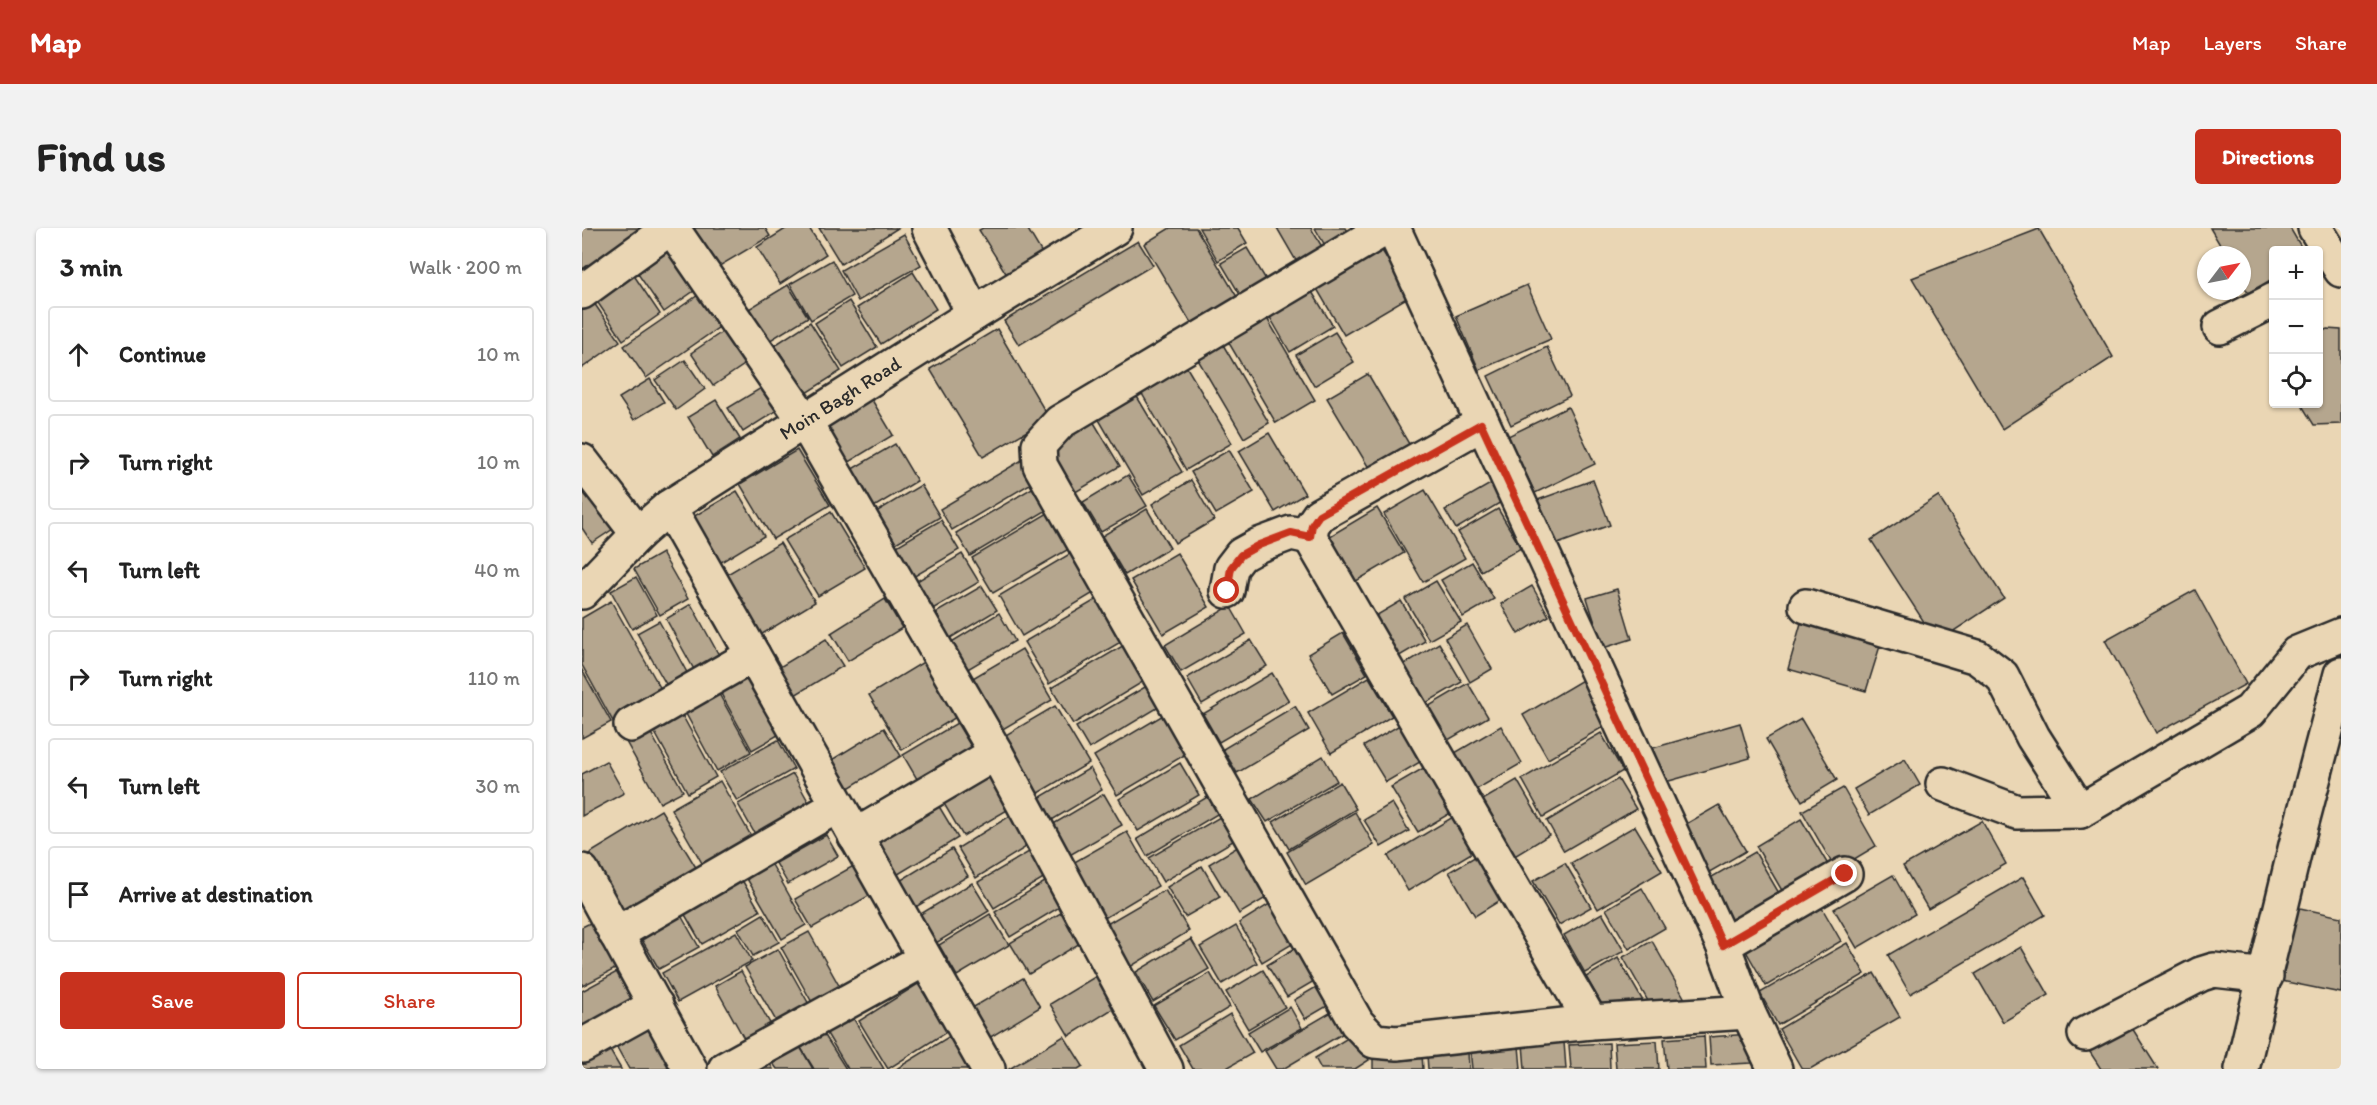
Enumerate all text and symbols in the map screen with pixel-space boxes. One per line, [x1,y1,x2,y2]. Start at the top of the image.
text: Map [30,25,81,59]
text: Map [2132,30,2171,55]
text: Layers [2204,30,2262,55]
text: Share [2295,30,2347,55]
button: Directions [2195,129,2341,184]
text: Find us [36,131,166,182]
north arrow [2197,246,2251,300]
map controls [2269,246,2323,408]
button: + [2269,246,2323,300]
text: 3 min [60,251,122,283]
text: Walk · 200 m [409,255,522,279]
button: − [2269,300,2323,354]
icon: ahead [62,338,95,371]
text: Continue [119,341,206,368]
text: 10 m [477,342,520,366]
street label: Moin Bagh Road [775,351,905,445]
button: locate [2269,354,2323,408]
icon: right [62,446,95,479]
text: Turn right [119,449,213,476]
text: 10 m [477,450,520,474]
icon: left [62,554,95,587]
text: Turn left [119,557,200,584]
text: 40 m [474,558,520,582]
route start [1213,577,1239,603]
icon: right [62,662,95,695]
text: Turn right [119,665,213,692]
text: 110 m [468,666,520,690]
icon: left [62,770,95,803]
text: Turn left [119,773,200,800]
text: 30 m [475,774,520,798]
route end [1831,860,1857,886]
icon: arrive [62,878,95,911]
text: Arrive at destination [119,881,313,908]
button: Save [60,972,285,1029]
button: Share [297,972,522,1029]

